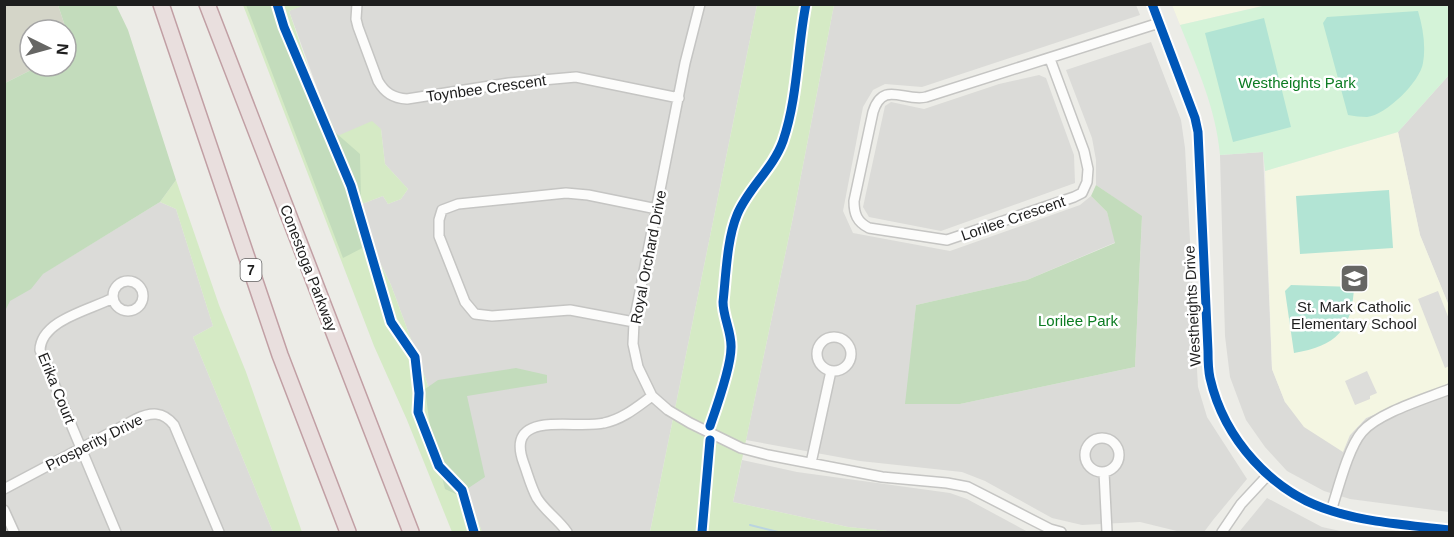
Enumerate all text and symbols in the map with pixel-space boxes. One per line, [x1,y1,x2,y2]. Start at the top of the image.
north arrow [18,18,78,78]
text: N [53,43,71,56]
street label: Toynbee Crescent [425,71,548,105]
park label: Westheights Park [1238,74,1356,91]
street label: Royal Orchard Drive [627,189,669,325]
street label: Lorilee Crescent [959,192,1068,244]
street label: Conestoga Parkway [277,202,341,334]
street label: Westheights Drive [1180,245,1204,367]
road number: 7 [240,259,262,281]
school or university icon: St. Mark Catholic Elementary School [1338,263,1370,295]
place label: St. Mark Catholic Elementary School [1291,298,1417,332]
park label: Lorilee Park [1038,312,1119,329]
street label: Erika Court [35,350,79,427]
street label: Prosperity Drive [43,410,145,474]

